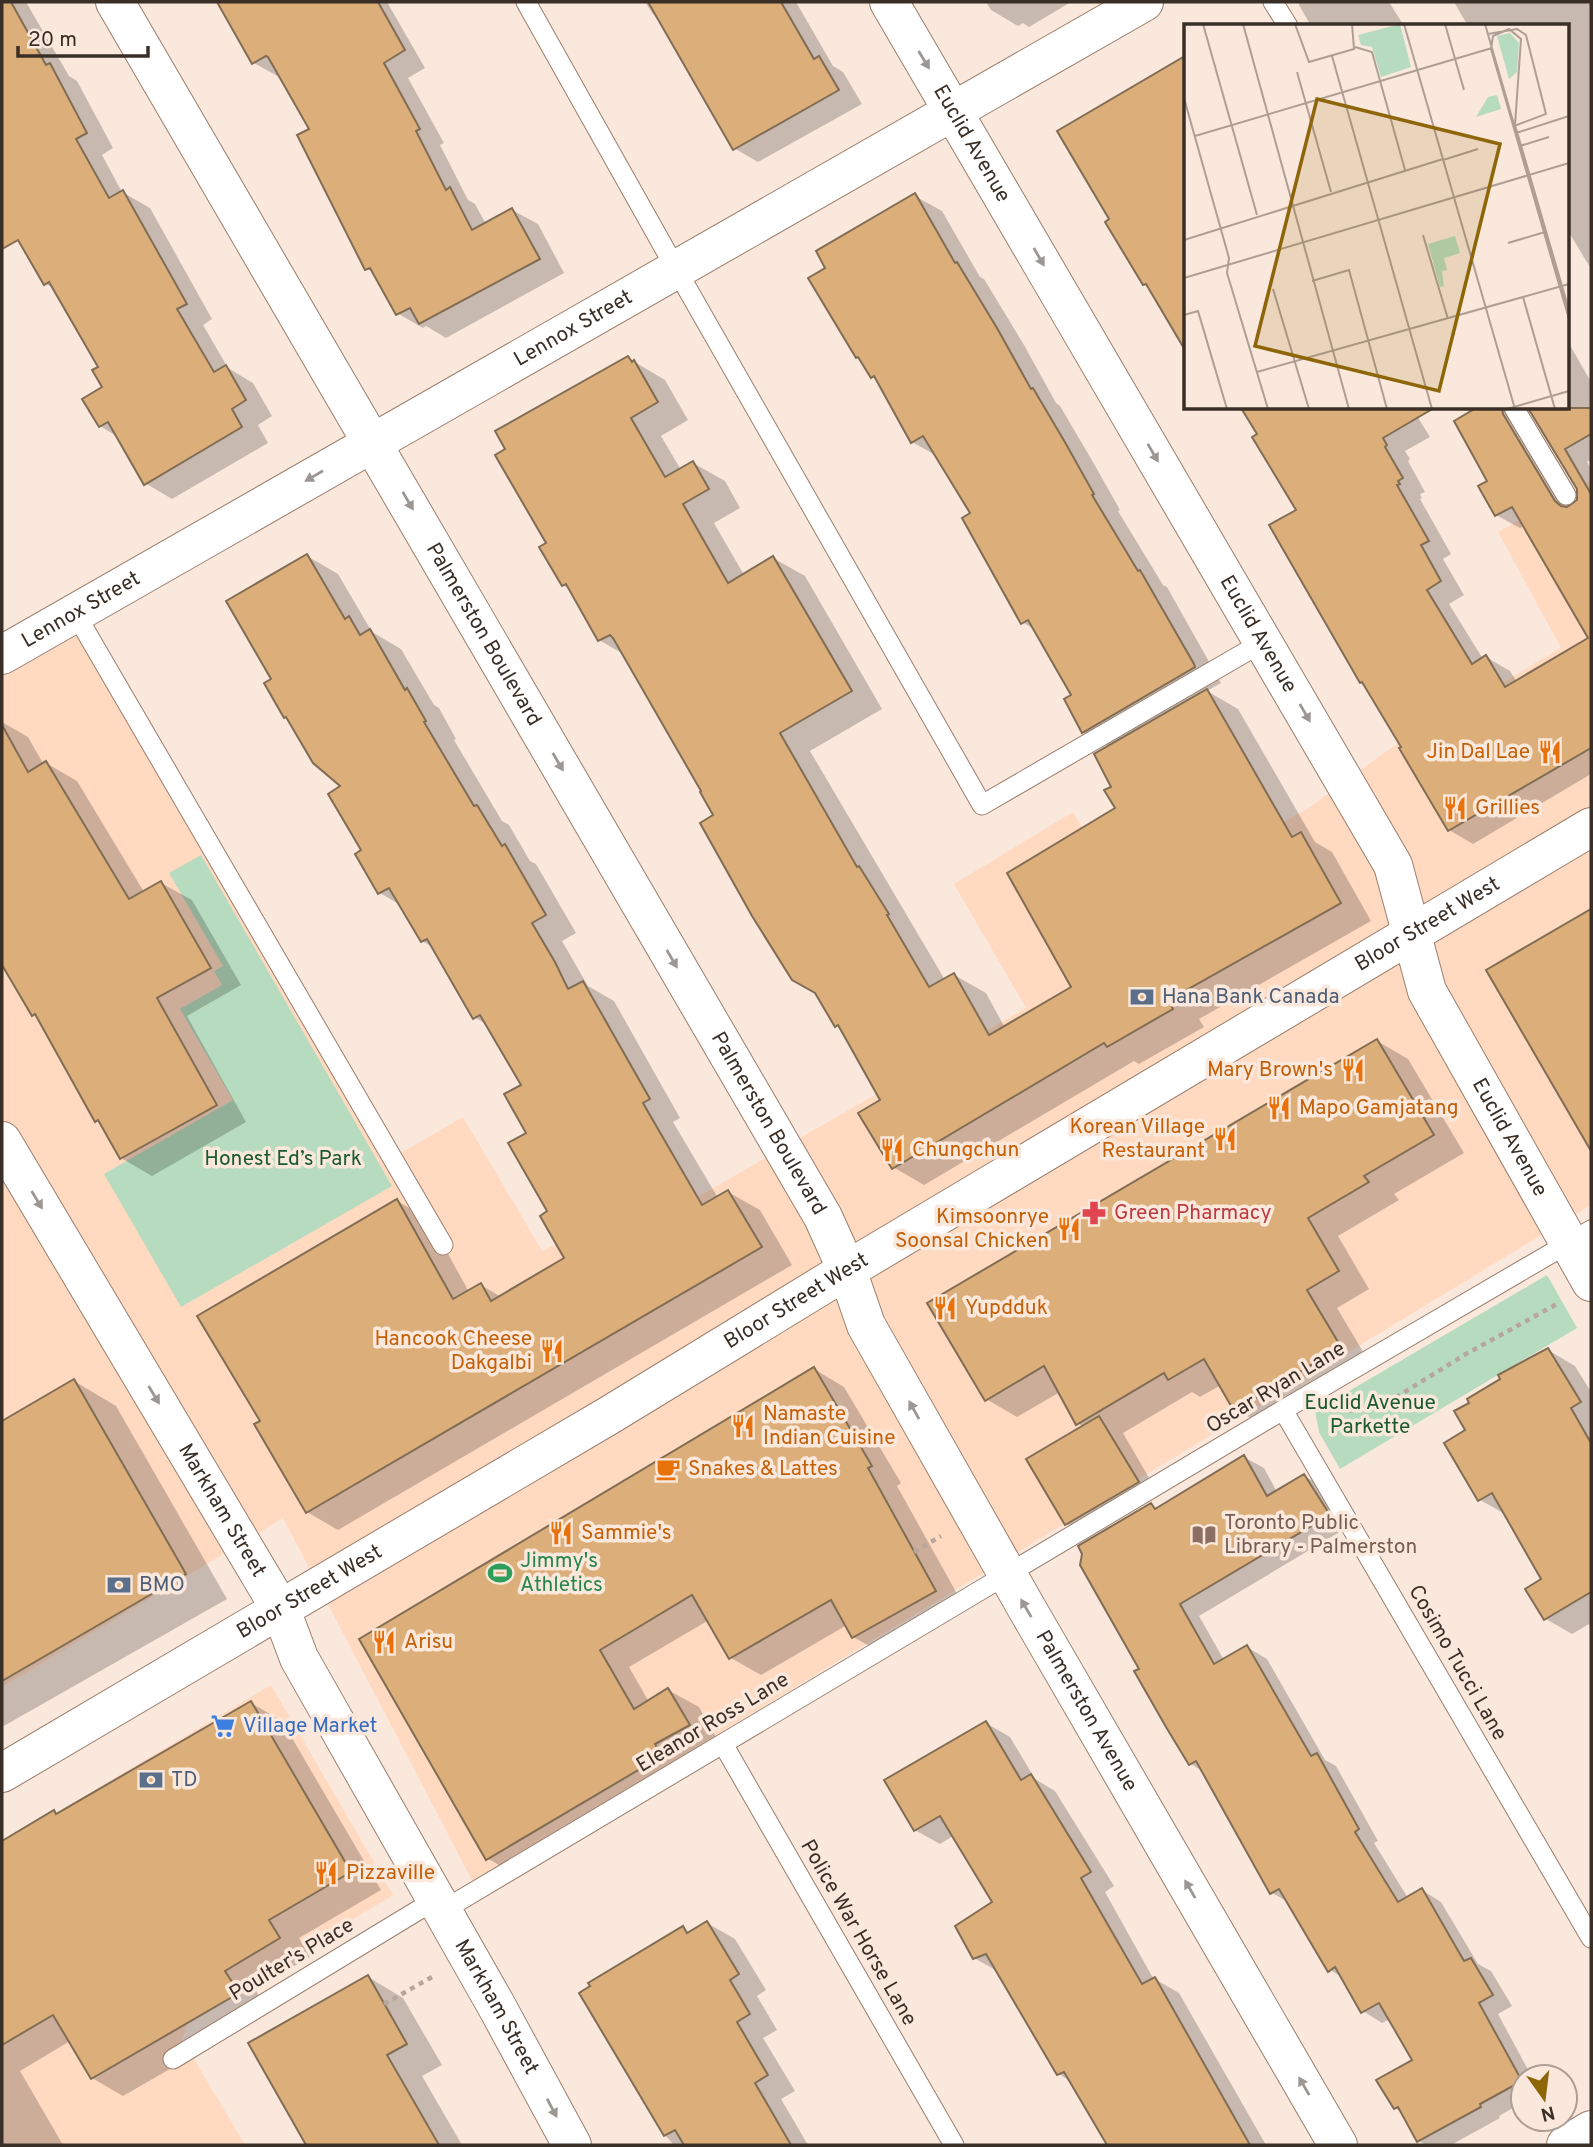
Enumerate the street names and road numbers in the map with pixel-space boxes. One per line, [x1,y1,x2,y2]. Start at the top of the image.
street label: Euclid Avenue [927,80,1017,207]
street label: Lennox Street [509,284,637,373]
street label: Palmerston Boulevard [420,538,548,731]
street label: Lennox Street [17,565,145,654]
street label: Euclid Avenue [1213,570,1303,698]
street label: Bloor Street West [1350,871,1505,978]
street label: Palmerston Boulevard [705,1027,832,1220]
street label: Euclid Avenue [1465,1073,1554,1202]
street label: Bloor Street West [719,1247,873,1355]
street label: Oscar Ryan Lane [1201,1336,1351,1440]
street label: Markham Street [172,1439,272,1582]
street label: Bloor Street West [232,1538,387,1645]
street label: Cosimo Tucci Lane [1401,1580,1513,1746]
street label: Palmerston Avenue [1029,1625,1144,1797]
street label: Eleanor Ross Lane [632,1667,794,1779]
street label: Police War Horse Lane [794,1835,922,2031]
street label: Poulter's Place [225,1912,359,2008]
street label: Markham Street [448,1935,545,2079]

